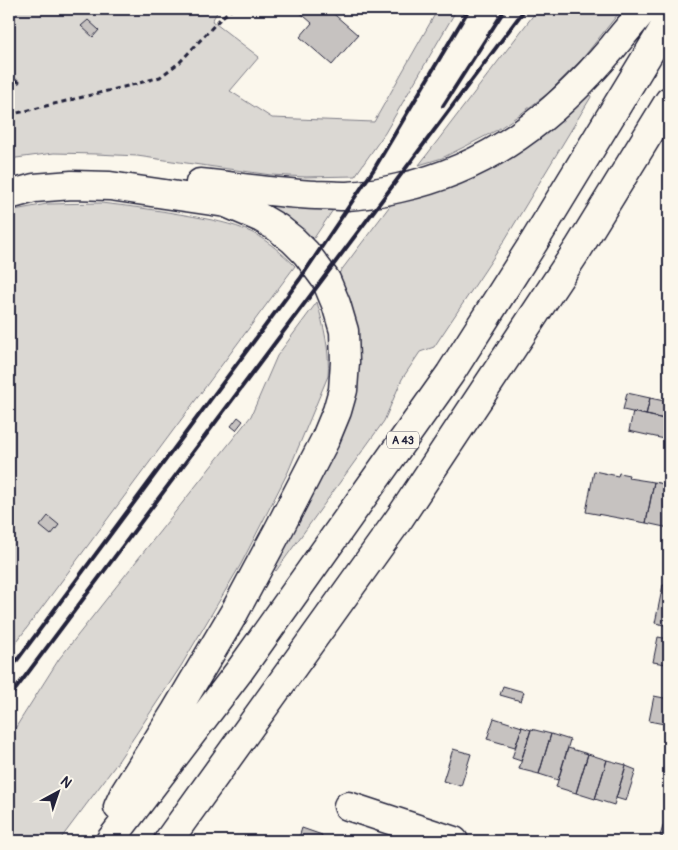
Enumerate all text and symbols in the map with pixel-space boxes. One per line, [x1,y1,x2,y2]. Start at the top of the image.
road number: A 43 [387,432,419,448]
north arrow [32,768,82,818]
text: N [57,773,75,792]

